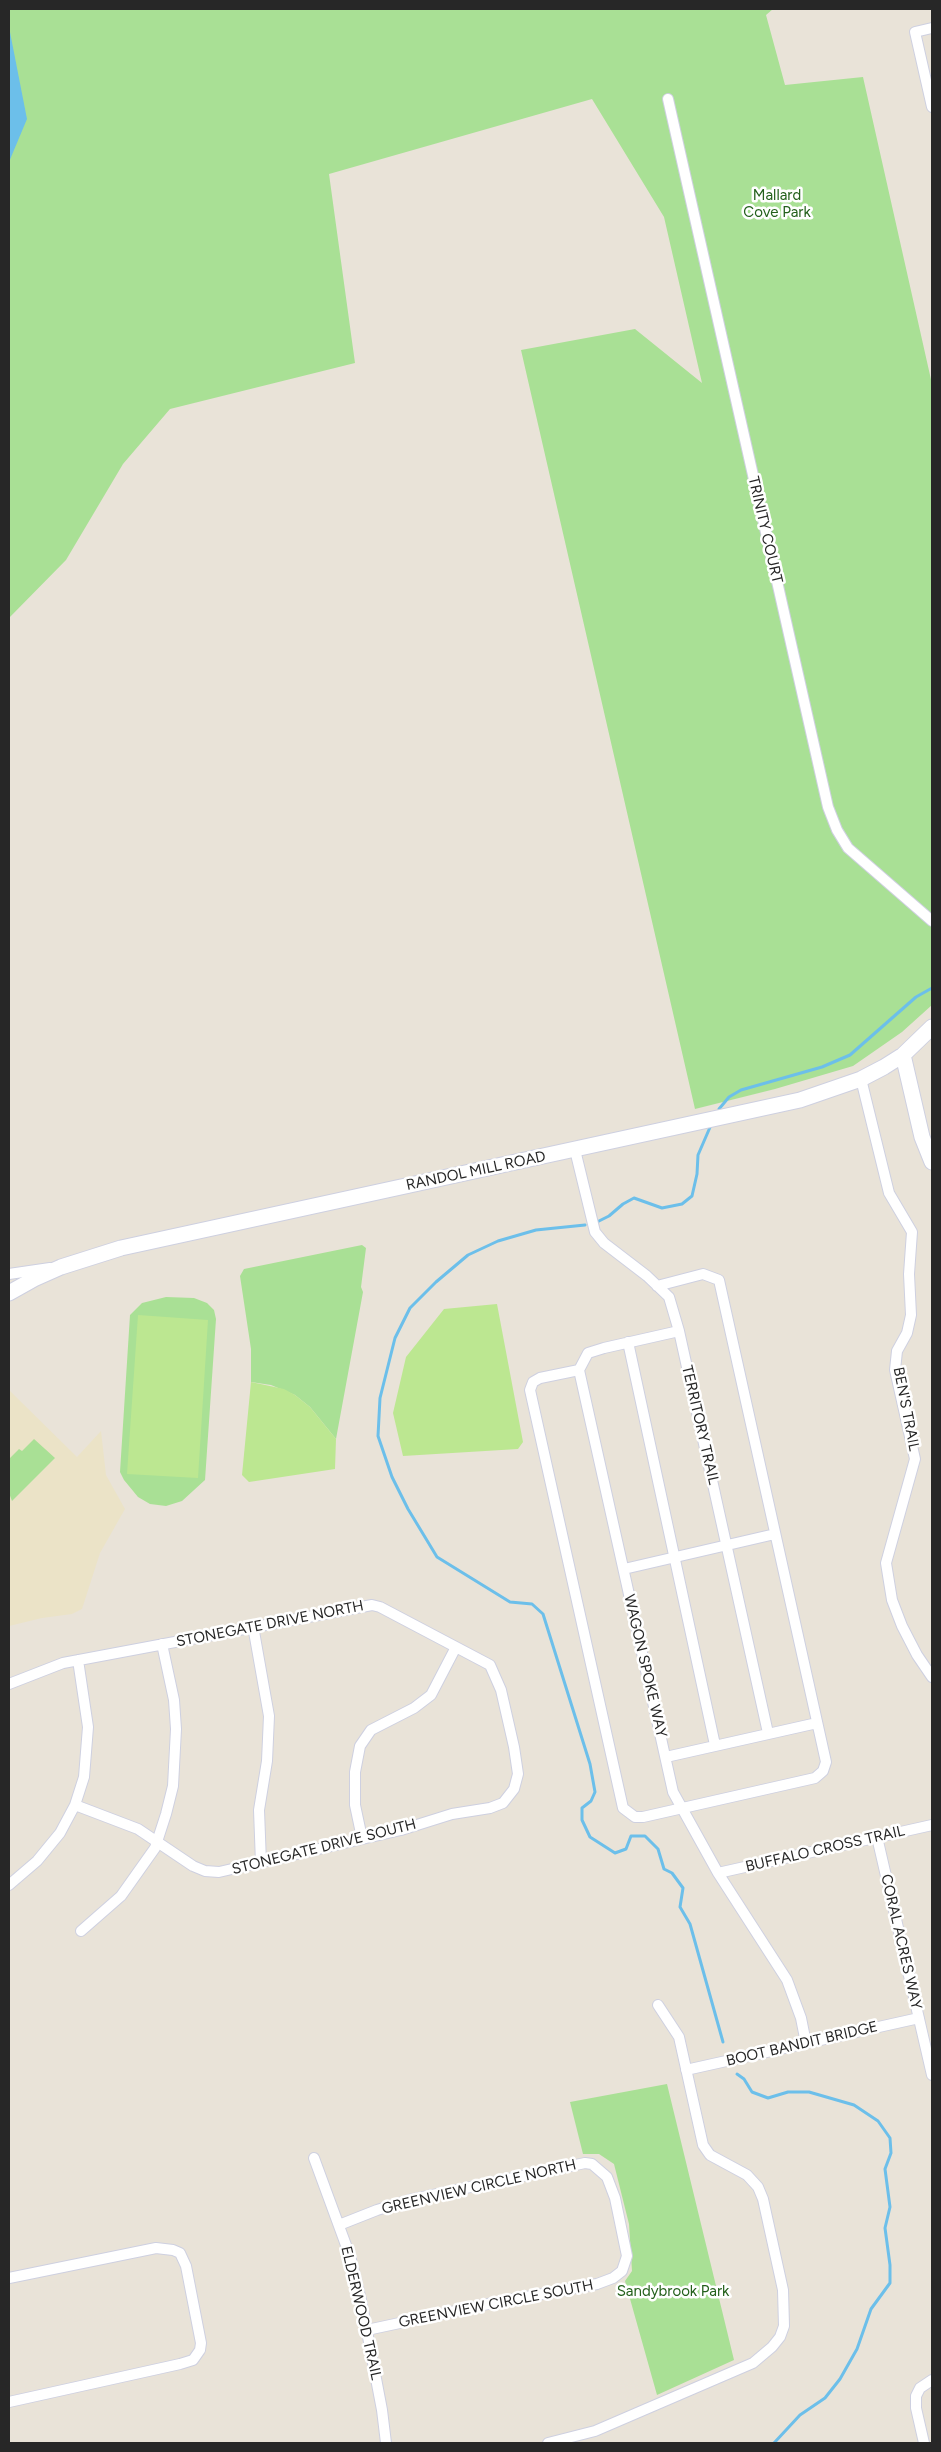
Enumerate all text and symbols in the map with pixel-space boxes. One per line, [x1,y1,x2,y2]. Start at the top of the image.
park label: Mallard Cove Park [743,187,811,222]
street label: TRINITY COURT [744,475,786,585]
street label: RANDOL MILL ROAD [405,1147,547,1195]
street label: TERRITORY TRAIL [678,1364,722,1486]
street label: BEN'S TRAIL [889,1365,923,1453]
street label: WAGON SPOKE WAY [620,1593,670,1739]
street label: STONEGATE DRIVE NORTH [175,1597,365,1651]
street label: STONEGATE DRIVE SOUTH [230,1815,418,1879]
street label: BUFFALO CROSS TRAIL [744,1822,906,1876]
street label: CORAL ACRES WAY [877,1873,925,2011]
street label: BOOT BANDIT BRIDGE [725,2018,879,2070]
street label: GREENVIEW CIRCLE NORTH [380,2156,578,2218]
street label: ELDERWOOD TRAIL [337,2244,385,2382]
street label: GREENVIEW CIRCLE SOUTH [397,2276,595,2332]
park label: Sandybrook Park [617,2283,729,2301]

